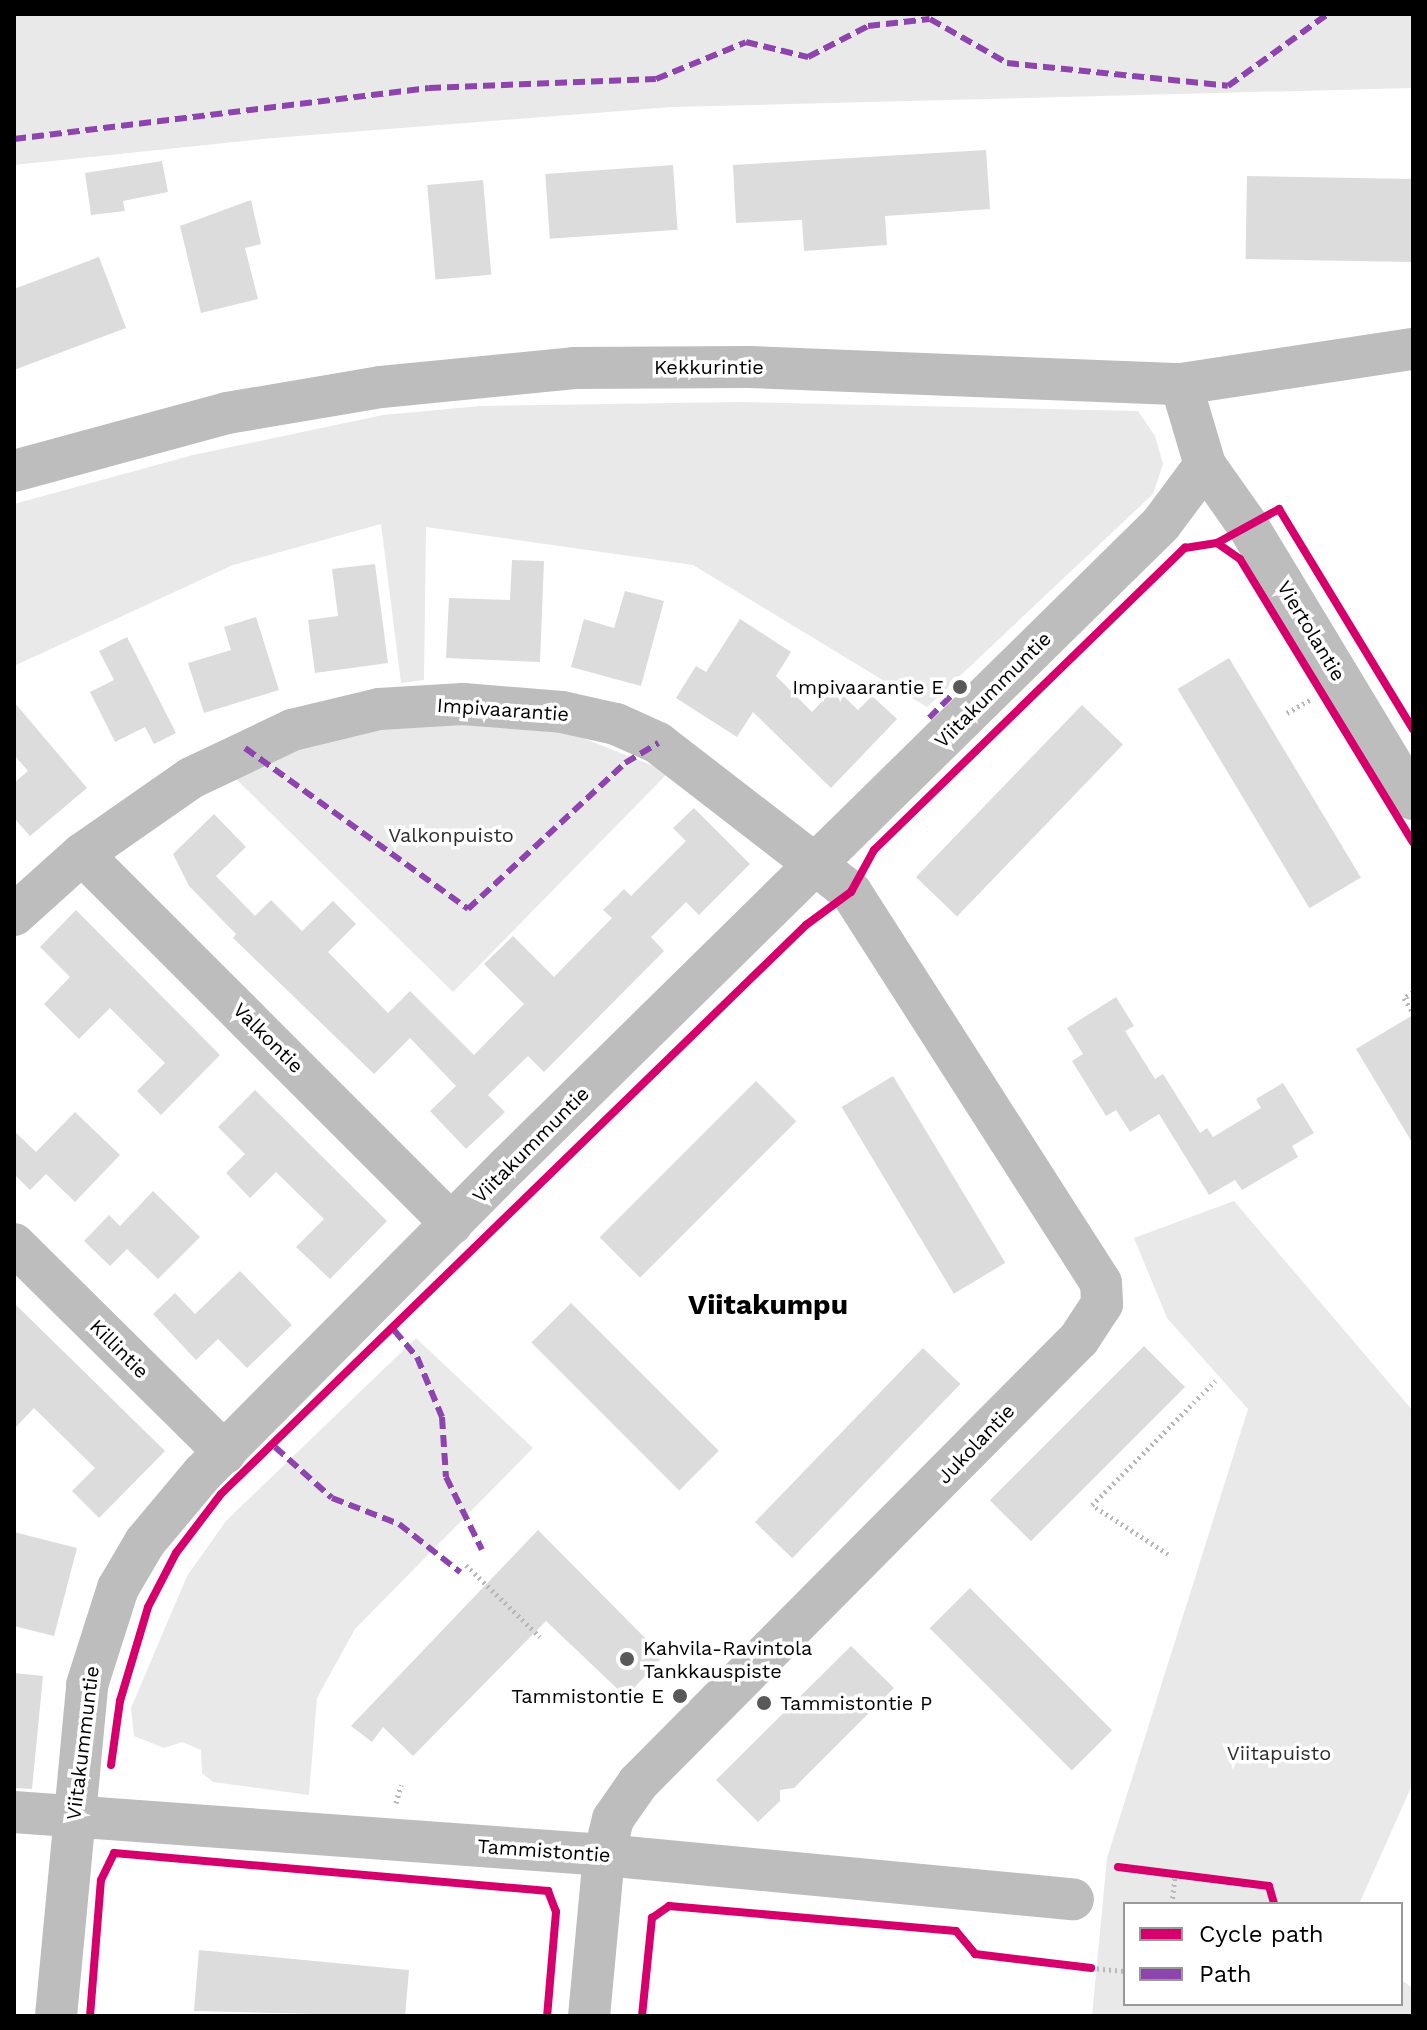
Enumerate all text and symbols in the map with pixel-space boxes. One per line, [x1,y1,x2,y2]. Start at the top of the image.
street label: Kekkurintie [654,355,764,379]
street label: Viertolantie [1272,577,1350,685]
street label: Viitakummuntie [930,627,1056,753]
place label: Impivaarantie E [792,675,944,699]
marker: Impivaarantie E [951,678,969,696]
street label: Impivaarantie [436,693,570,727]
park label: Valkonpuisto [388,823,514,847]
street label: Valkontie [228,998,308,1078]
street label: Viitakummuntie [468,1082,594,1208]
district label: Viitakumpu [688,1288,848,1322]
street label: Killintie [85,1315,153,1383]
street label: Jukolantie [932,1399,1020,1489]
place label: Kahvila-Ravintola Tankkauspiste [643,1636,812,1683]
marker: Kahvila-Ravintola Tankkauspiste [618,1650,636,1668]
street label: Viitakummuntie [62,1665,104,1821]
place label: Tammistontie E [511,1684,664,1708]
marker: Tammistontie E [671,1687,689,1705]
place label: Tammistontie P [780,1691,932,1715]
marker: Tammistontie P [755,1694,773,1712]
park label: Viitapuisto [1227,1741,1331,1765]
street label: Tammistontie [477,1834,611,1868]
legend [1123,1902,1403,2006]
text: Cycle path [1199,1920,1324,1948]
text: Path [1199,1960,1252,1988]

